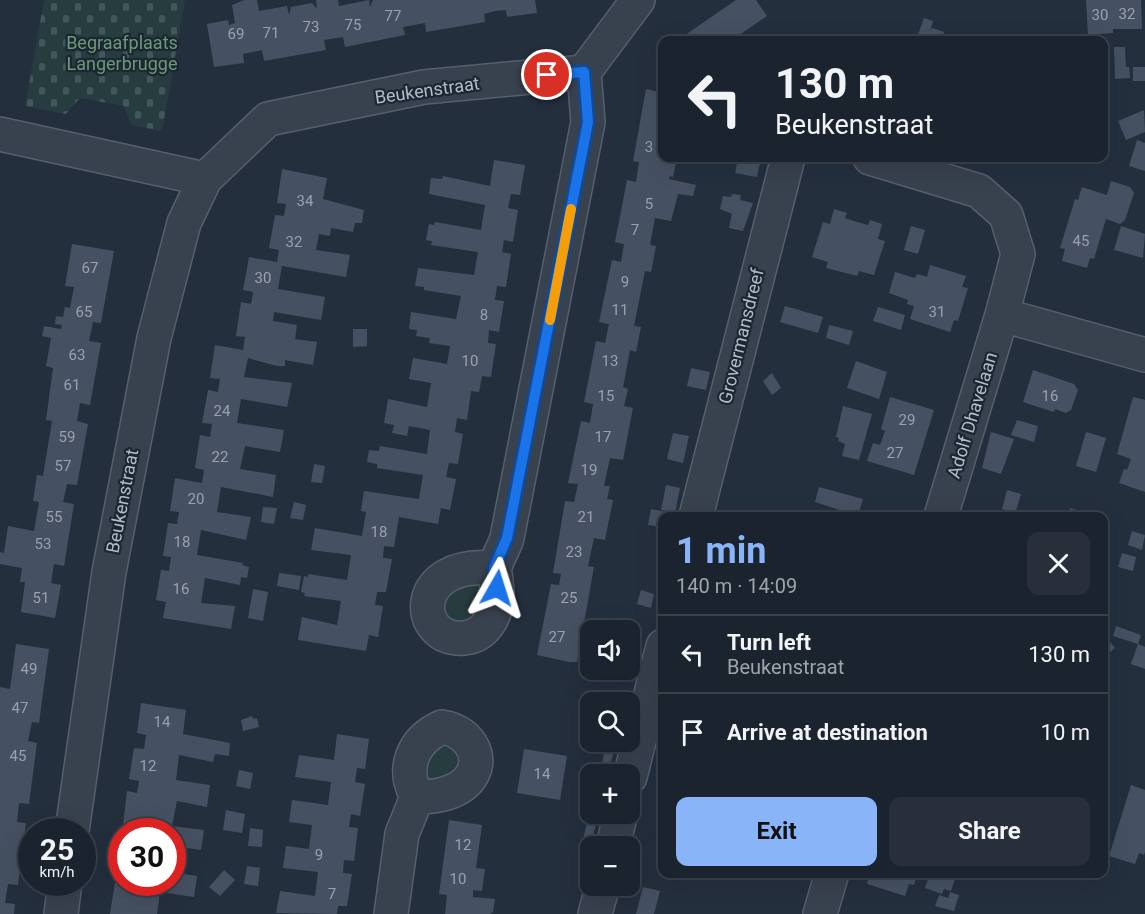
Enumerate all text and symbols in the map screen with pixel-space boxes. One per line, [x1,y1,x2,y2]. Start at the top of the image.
house number: 32 [1119,5,1135,23]
house number: 30 [1092,6,1108,24]
house number: 77 [385,7,401,25]
house number: 75 [345,16,361,34]
house number: 73 [303,18,319,36]
house number: 71 [263,24,279,42]
house number: 69 [228,25,244,43]
park label: Begraafplaats Langerbrugge [66,32,178,74]
pin [521,49,572,100]
icon: arrive [530,58,563,91]
text: 130 m [775,59,894,108]
icon: left [676,60,754,138]
street label: Beukenstraat [373,72,481,108]
text: Beukenstraat [775,109,933,141]
house number: 3 [645,138,653,156]
house number: 34 [297,192,314,210]
house number: 5 [645,195,653,213]
house number: 7 [631,221,639,239]
house number: 45 [1073,232,1089,250]
house number: 32 [286,233,302,251]
house number: 67 [82,259,98,277]
street label: Grovermansdreef [714,265,768,406]
house number: 30 [255,269,271,287]
house number: 9 [621,273,629,291]
house number: 11 [612,301,628,319]
house number: 65 [76,303,92,321]
house number: 31 [929,303,945,321]
house number: 8 [480,306,488,324]
house number: 63 [69,346,85,364]
street label: Adolf Dhavelaan [943,349,1001,481]
house number: 10 [462,352,478,370]
house number: 13 [602,352,618,370]
house number: 61 [64,376,80,394]
house number: 15 [598,387,614,405]
house number: 16 [1042,387,1058,405]
house number: 24 [214,402,231,420]
house number: 29 [899,411,915,429]
house number: 59 [59,428,75,446]
house number: 17 [595,428,611,446]
house number: 27 [887,444,903,462]
street label: Beukenstraat [102,447,142,555]
house number: 22 [212,448,228,466]
house number: 57 [55,457,71,475]
house number: 19 [581,461,597,479]
house number: 20 [188,490,204,508]
house number: 55 [46,508,62,526]
house number: 21 [578,508,594,526]
house number: 18 [371,523,387,541]
text: 1 min [676,530,767,572]
button: close [1027,532,1090,595]
house number: 18 [174,533,190,551]
house number: 53 [35,535,51,553]
house number: 23 [566,543,582,561]
position arrow [465,556,529,620]
text: 140 m · 14:09 [676,574,797,598]
house number: 16 [173,580,189,598]
house number: 51 [33,589,49,607]
house number: 25 [561,589,577,607]
map controls [580,620,640,896]
button: sound [580,620,640,680]
house number: 27 [549,628,565,646]
text: Turn left [727,630,811,655]
icon: left [676,638,709,671]
text: 130 m [1028,642,1090,667]
text: Beukenstraat [727,655,844,679]
house number: 49 [21,660,37,678]
button: search [580,692,640,752]
house number: 47 [12,699,28,717]
house number: 14 [154,713,171,731]
icon: arrive [676,716,709,749]
text: Arrive at destination [727,720,928,745]
text: 10 m [1041,720,1090,745]
house number: 45 [10,747,26,765]
house number: 12 [140,757,156,775]
button: + [580,764,640,824]
house number: 14 [534,765,551,783]
button: Exit [676,797,877,866]
button: Share [889,797,1090,866]
speed limit sign: 30 [108,818,186,896]
text: 25 [40,832,74,867]
house number: 12 [455,836,471,854]
button: − [580,836,640,896]
house number: 9 [315,846,323,864]
text: km/h [39,863,75,881]
house number: 10 [450,870,466,888]
house number: 7 [328,885,336,903]

